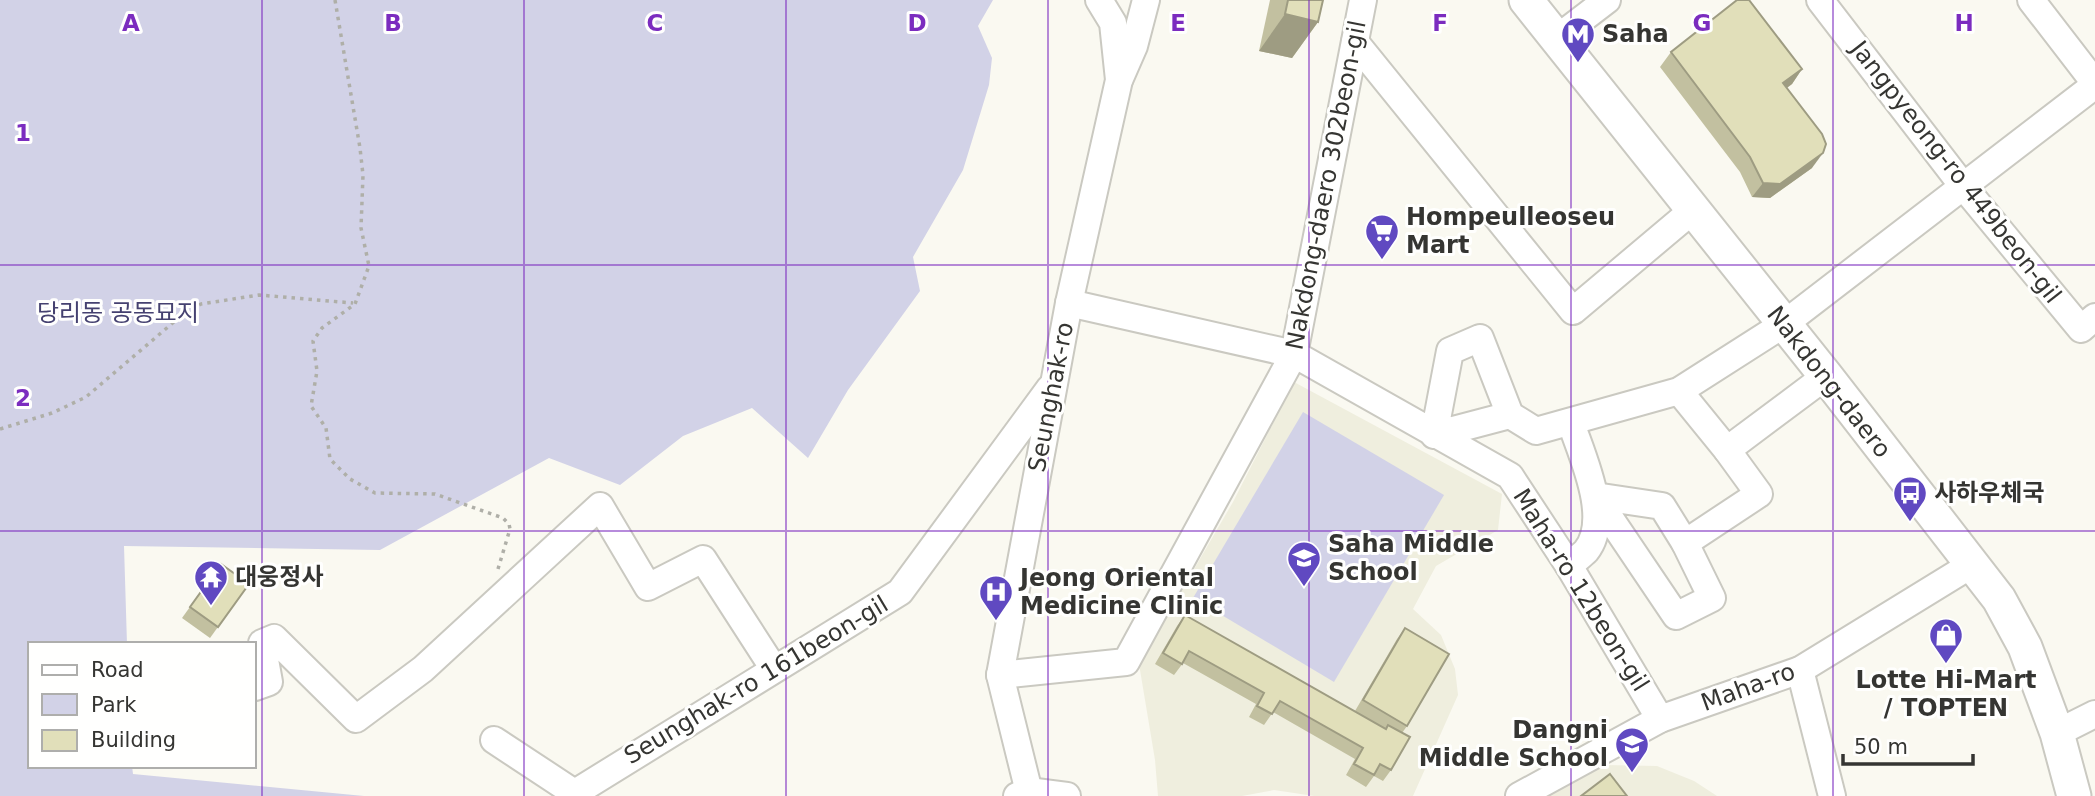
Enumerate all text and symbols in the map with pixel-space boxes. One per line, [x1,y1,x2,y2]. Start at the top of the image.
text: A [122,10,140,36]
text: B [384,10,402,36]
text: C [647,10,663,36]
text: D [907,10,927,36]
text: E [1170,10,1186,36]
text: F [1432,10,1448,36]
text: G [1693,10,1711,36]
text: H [1954,10,1974,36]
metro station icon: Saha [1559,15,1597,64]
street label: Nakdong-daero 302beon-gil [1280,18,1372,352]
place label: Saha [1602,20,1669,48]
street label: Jangpyeong-ro 449beon-gil [1844,34,2067,309]
text: 1 [15,120,31,146]
place label: Hompeulleoseu Mart [1406,203,1615,259]
supermarket icon: Hompeulleoseu Mart [1363,212,1401,261]
park label: 당리동 공동묘지 [37,299,199,327]
street label: Nakdong-daero [1761,301,1897,463]
street label: Seunghak-ro [1023,320,1079,474]
text: 2 [15,385,31,411]
bus stop icon: 사하우체국 [1891,474,1929,523]
place label: 사하우체국 [1934,479,2044,507]
street label: Maha-ro 12beon-gil [1507,484,1655,696]
place label: Saha Middle School [1328,530,1494,586]
school or university icon: Saha Middle School [1285,539,1323,588]
temple icon: 대웅정사 [192,558,230,607]
place label: 대웅정사 [235,563,323,591]
place label: Jeong Oriental Medicine Clinic [1018,564,1223,620]
hospital icon: Jeong Oriental Medicine Clinic [977,573,1015,622]
street label: Seunghak-ro 161beon-gil [619,590,893,770]
shop icon: Lotte Hi-Mart / TOPTEN [1927,616,1965,665]
legend [28,642,256,768]
street label: Maha-ro [1697,657,1799,717]
text: Road [91,658,144,682]
place label: Lotte Hi-Mart / TOPTEN [1855,666,2037,722]
text: Park [91,693,137,717]
place label: Dangni Middle School [1419,716,1608,772]
scale bar [1843,722,1972,766]
school or university icon: Dangni Middle School [1613,725,1651,774]
text: Building [91,728,176,752]
text: 50 m [1854,735,1908,759]

